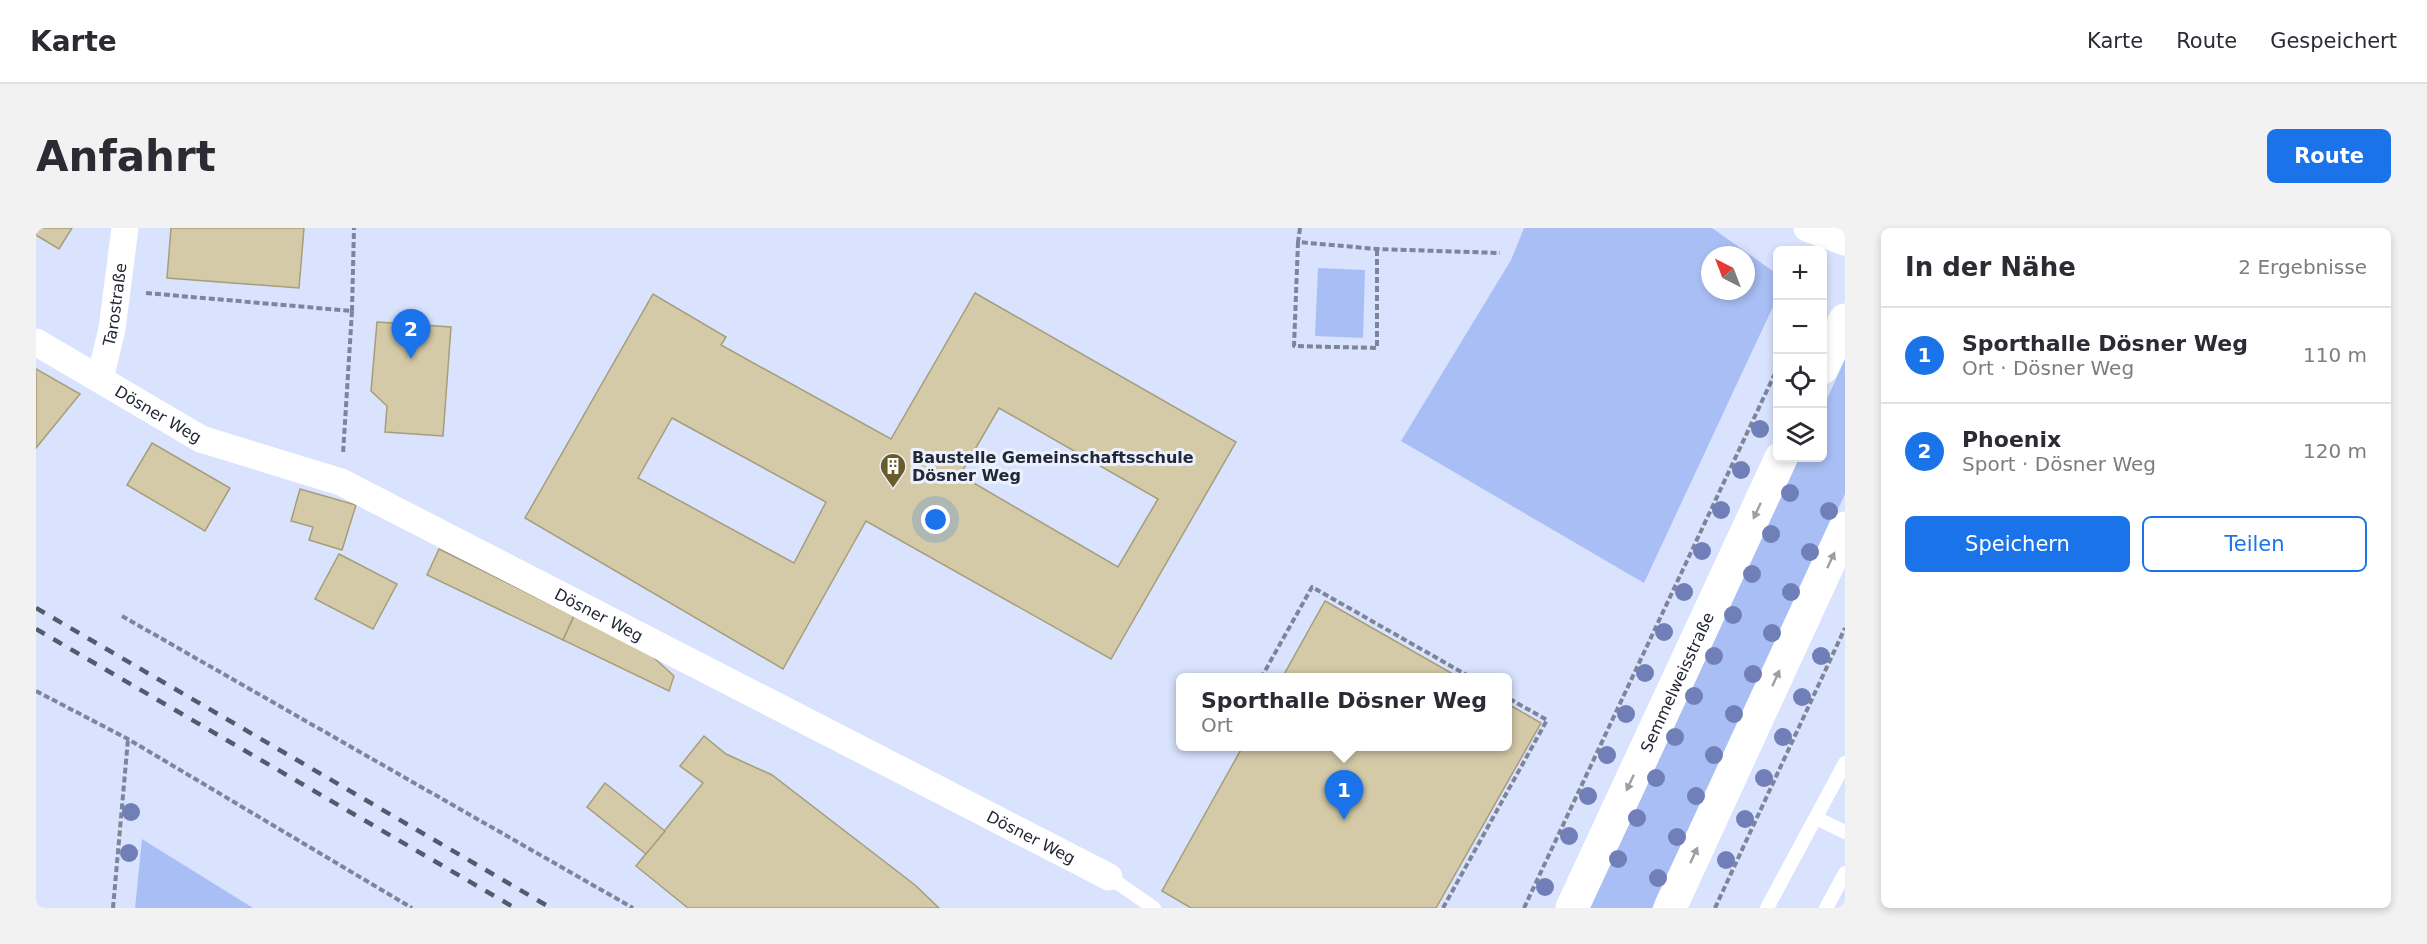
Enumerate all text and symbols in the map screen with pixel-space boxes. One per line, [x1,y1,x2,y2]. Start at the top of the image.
text: Karte [30,25,117,58]
text: Karte [2087,29,2143,53]
text: Route [2176,29,2237,53]
text: Gespeichert [2270,29,2397,53]
button: Route [2267,129,2391,183]
text: Anfahrt [36,132,216,181]
north arrow [1701,246,1755,300]
map controls [1773,246,1827,462]
button: + [1773,246,1827,300]
text: In der Nähe [1905,252,2076,282]
text: 2 Ergebnisse [2238,255,2367,279]
street label: Tarostraße [99,262,130,349]
button: − [1773,300,1827,354]
pin: 2 [392,310,430,359]
text: Sporthalle Dösner Weg [1962,331,2248,356]
text: 1 [1918,343,1931,367]
text: 110 m [2303,343,2367,367]
button: locate [1773,354,1827,408]
text: Ort · Dösner Weg [1962,356,2134,380]
street label: Dösner Weg [112,382,205,447]
button: layers [1773,408,1827,462]
text: Phoenix [1962,427,2061,452]
text: 2 [1918,439,1931,463]
text: 120 m [2303,439,2367,463]
place label: Baustelle Gemeinschaftsschule Dösner Weg [912,448,1194,485]
building icon: Baustelle Gemeinschaftsschule Dösner Weg [878,451,908,489]
text: Sport · Dösner Weg [1962,452,2156,476]
one-way arrow [1752,502,1761,519]
your location [921,505,950,534]
button: Speichern [1905,516,2130,572]
button: Teilen [2142,516,2367,572]
one-way arrow [1826,551,1835,568]
street label: Dösner Weg [551,585,646,646]
street label: Semmelweisstraße [1637,609,1718,755]
one-way arrow [1771,669,1780,686]
popup [1176,673,1512,751]
text: Sporthalle Dösner Weg [1201,688,1487,713]
text: Ort [1201,713,1233,737]
pin: 1 [1324,770,1364,820]
one-way arrow [1626,774,1635,791]
street label: Dösner Weg [983,807,1078,868]
one-way arrow [1690,846,1699,863]

